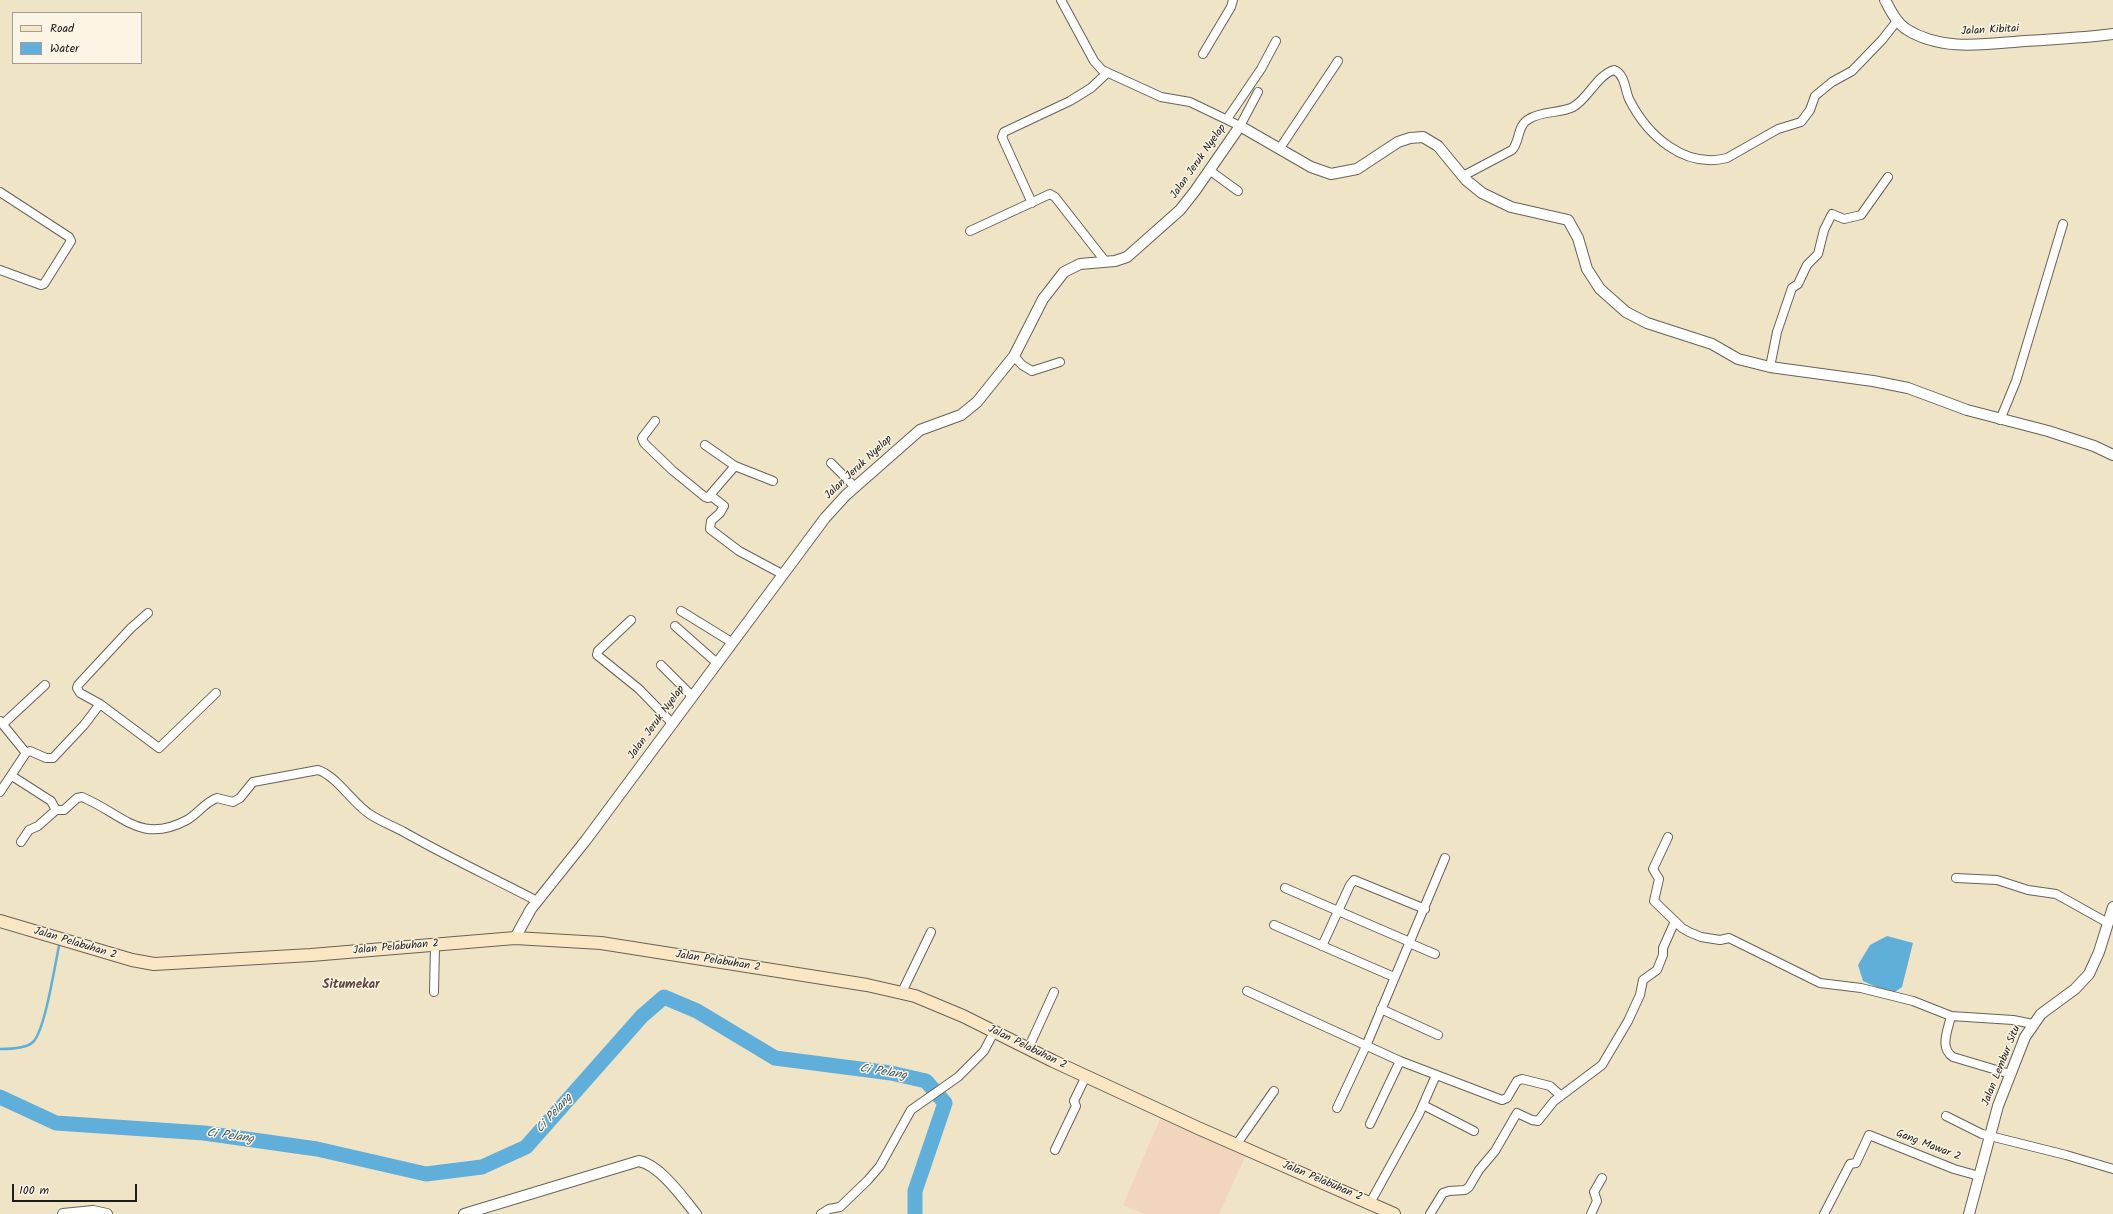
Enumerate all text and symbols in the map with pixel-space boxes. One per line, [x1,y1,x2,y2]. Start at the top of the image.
legend [12,12,142,64]
text: Road [50,19,74,38]
street label: Jalan Kibitai [1961,23,2019,39]
text: Water [50,39,79,58]
street label: Jalan Jeruk Nyelap [1168,122,1230,202]
street label: Jalan Jeruk Nyelap [822,433,896,503]
street label: Jalan Jeruk Nyelap [626,684,688,762]
street label: Jalan Pelabuhan 2 [32,925,118,963]
street label: Jalan Pelabuhan 2 [353,938,439,958]
street label: Jalan Pelabuhan 2 [674,949,762,975]
district label: Situmekar [322,978,380,994]
street label: Jalan Pelabuhan 2 [985,1023,1069,1073]
street label: Jalan Lembur Situ [1980,1024,2024,1108]
water label: Ci Pelang [858,1062,908,1084]
water label: Ci Pelang [534,1092,576,1136]
water label: Ci Pelang [206,1127,254,1147]
street label: Gang Mawar 2 [1894,1128,1962,1164]
street label: Jalan Pelabuhan 2 [1280,1159,1364,1205]
scale bar [14,1176,139,1202]
text: 100 m [19,1181,49,1200]

